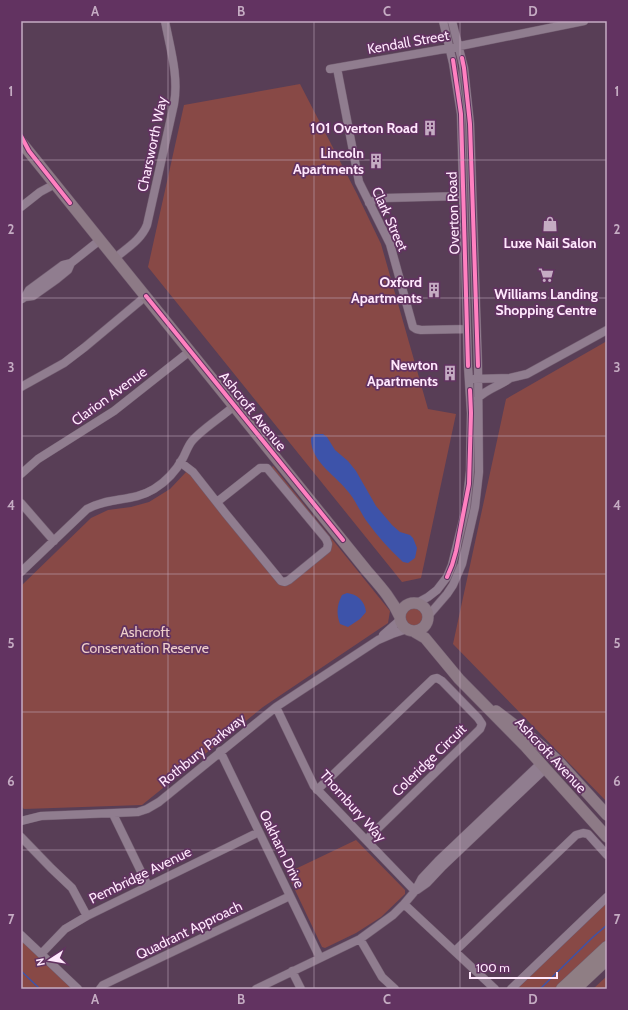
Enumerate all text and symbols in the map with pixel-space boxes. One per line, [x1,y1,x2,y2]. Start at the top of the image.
text: A [91,3,100,19]
text: B [237,3,245,19]
text: C [383,3,391,19]
text: D [528,3,538,19]
street label: Kendall Street [366,26,451,58]
text: 1 [9,83,13,99]
text: 1 [615,83,619,99]
street label: Charsworth Way [133,95,171,193]
place label: 101 Overton Road [310,119,418,137]
building icon: 101 Overton Road [421,119,439,137]
place label: Lincoln Apartments [293,144,364,178]
building icon: Lincoln Apartments [367,152,385,170]
street label: Overton Road [443,171,463,255]
street label: Clark Street [368,184,412,254]
shop icon: Luxe Nail Salon [541,215,559,233]
text: 2 [8,221,15,237]
text: 2 [614,221,621,237]
place label: Luxe Nail Salon [504,234,596,252]
supermarket icon: Williams Landing Shopping Centre [537,266,555,284]
place label: Oxford Apartments [351,273,422,307]
building icon: Oxford Apartments [425,281,443,299]
place label: Williams Landing Shopping Centre [494,285,598,319]
place label: Newton Apartments [367,356,438,390]
text: 3 [7,359,15,375]
text: 3 [613,359,621,375]
street label: Clarion Avenue [68,363,150,429]
building icon: Newton Apartments [441,364,459,382]
street label: Ashcroft Avenue [215,368,291,454]
text: 4 [7,497,15,513]
text: 4 [613,497,621,513]
park label: Ashcroft Conservation Reserve [81,623,209,657]
text: 5 [8,635,15,651]
text: 5 [614,635,621,651]
street label: Rothbury Parkway [155,709,249,791]
street label: Ashcroft Avenue [511,713,591,797]
street label: Coleridge Circuit [388,720,470,800]
street label: Thornbury Way [316,766,390,846]
text: 6 [7,773,15,789]
text: 6 [613,773,621,789]
street label: Oakham Drive [255,807,309,891]
street label: Pembridge Avenue [86,842,194,908]
street label: Quadrant Approach [133,896,245,964]
text: 7 [8,911,15,927]
text: 7 [614,911,621,927]
north arrow [30,940,70,980]
scale bar [470,954,557,980]
text: N [33,957,48,967]
text: 100 m [476,960,510,975]
text: A [91,991,100,1007]
text: B [237,991,245,1007]
text: C [383,991,391,1007]
text: D [528,991,538,1007]

